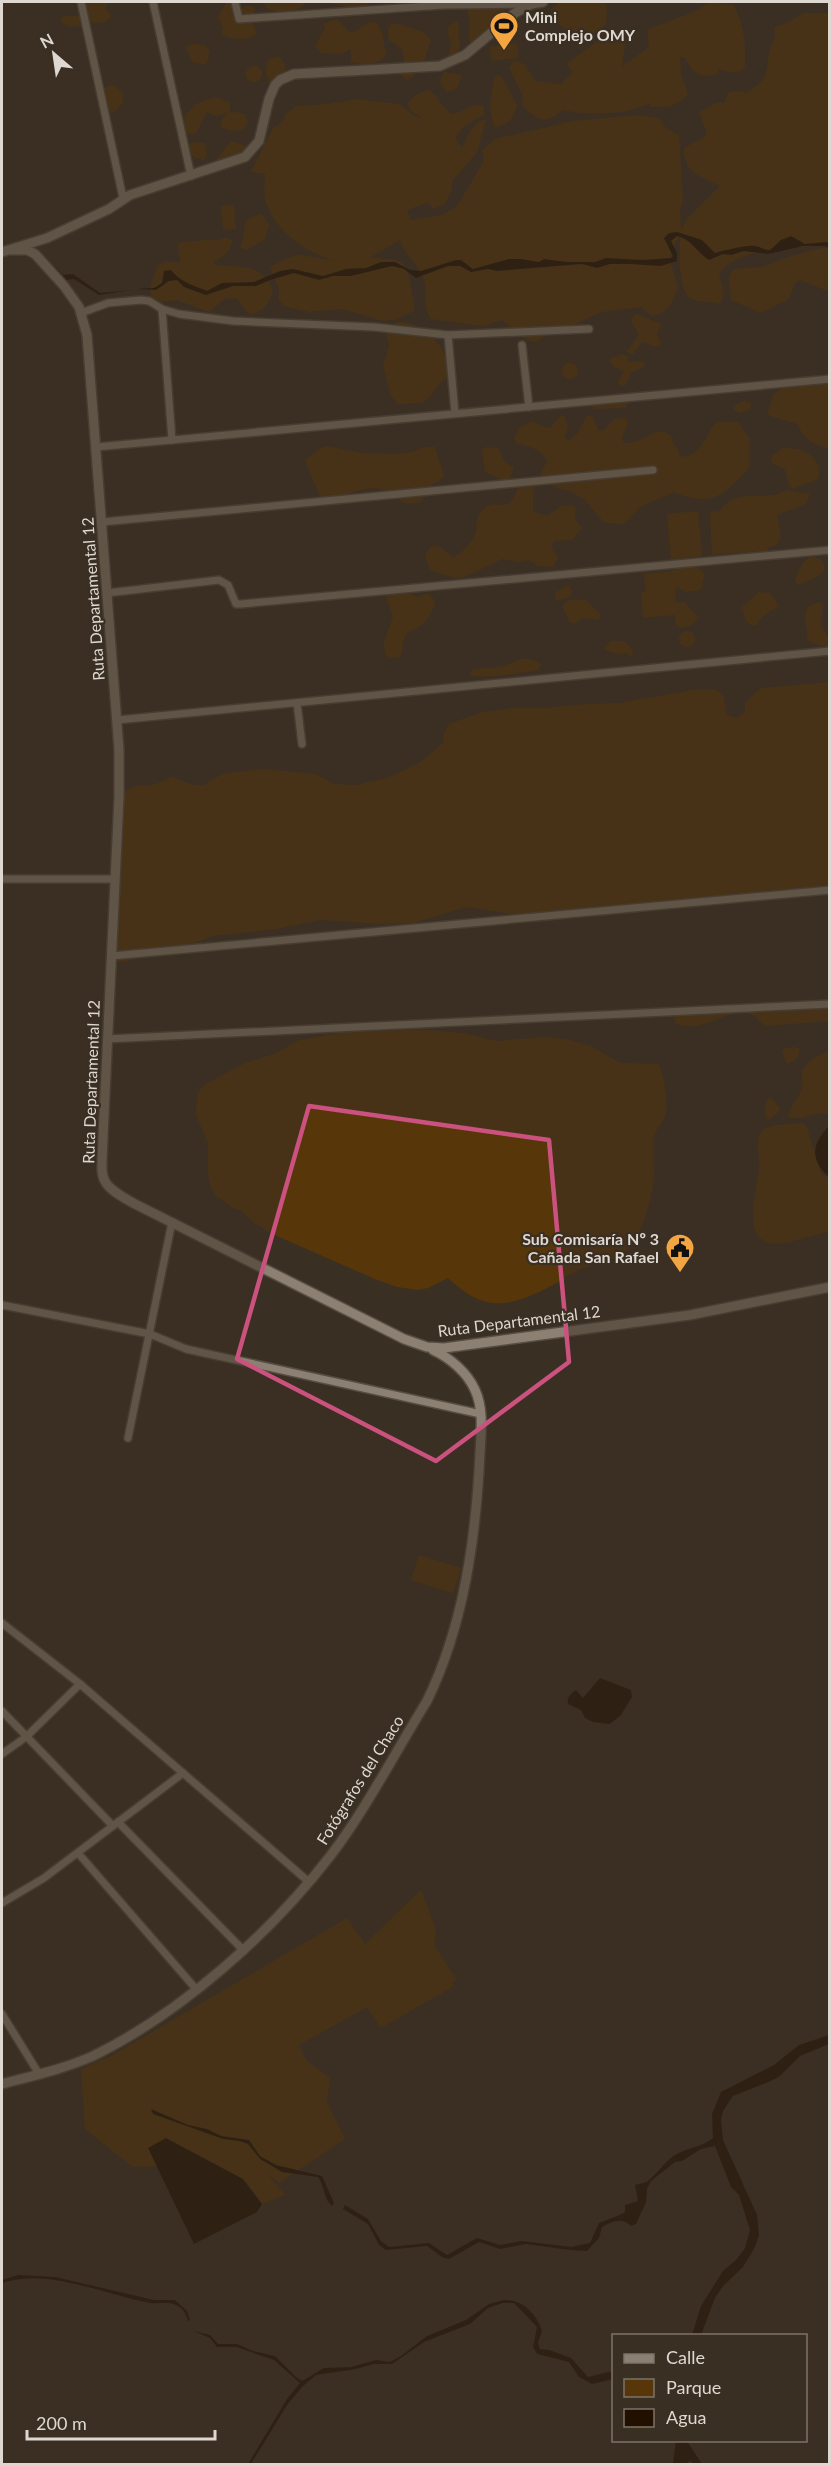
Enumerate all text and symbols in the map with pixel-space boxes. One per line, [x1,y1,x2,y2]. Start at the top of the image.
place label: Mini Complejo OMY [525,7,636,44]
sports icon: Mini Complejo OMY [488,10,520,52]
north arrow [24,24,84,84]
text: N [36,29,56,52]
street label: Ruta Departamental 12 [77,517,108,681]
street label: Ruta Departamental 12 [78,1000,103,1164]
place label: Sub Comisaría Nº 3 Cañada San Rafael [522,1229,659,1266]
public building icon: Sub Comisaría Nº 3 Cañada San Rafael [664,1232,696,1274]
street label: Ruta Departamental 12 [436,1301,601,1340]
street label: Fotógrafos del Chaco [312,1712,407,1848]
legend [612,2334,807,2442]
text: Calle [666,2346,705,2368]
text: Parque [666,2376,721,2398]
scale bar [27,2403,214,2441]
text: Agua [666,2406,707,2428]
text: 200 m [36,2412,87,2434]

